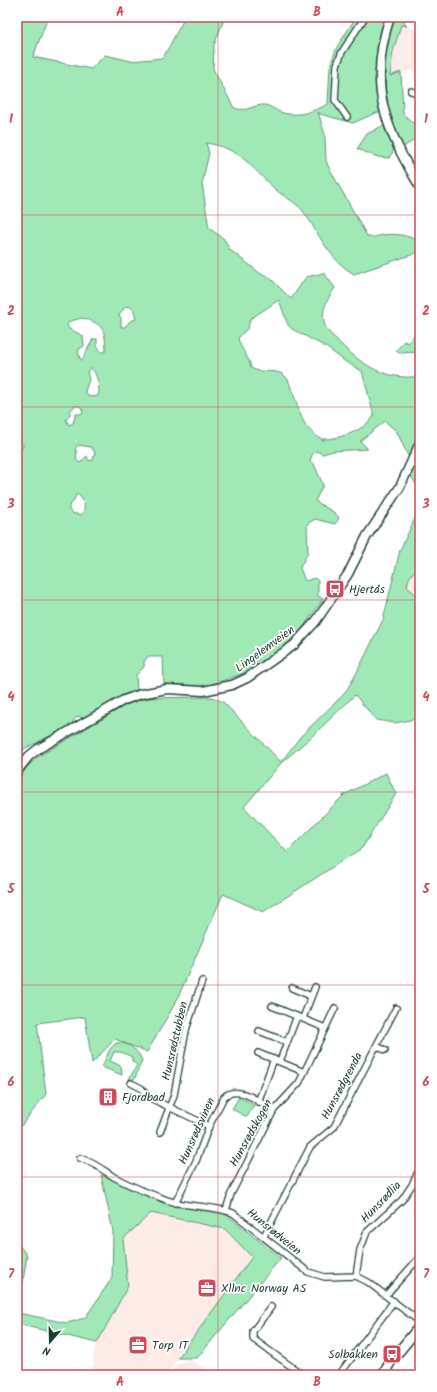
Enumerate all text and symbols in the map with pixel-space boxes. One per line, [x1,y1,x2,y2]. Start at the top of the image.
text: A [116,2,124,23]
text: B [313,2,321,23]
text: 1 [9,109,13,130]
text: 1 [424,109,428,130]
text: 2 [7,301,15,322]
text: 2 [422,301,430,322]
text: 3 [6,494,15,515]
text: 3 [421,494,430,515]
bus stop icon: Hjertås [324,578,346,600]
place label: Hjertås [349,580,385,599]
street label: Lingelemveien [231,621,299,677]
text: 4 [7,687,15,708]
text: 4 [422,687,430,708]
text: 5 [7,879,16,900]
text: 5 [422,879,431,900]
street label: Hunsrødstubben [157,1000,193,1082]
street label: Hunsrødgrenda [316,1049,368,1123]
text: 6 [7,1072,15,1093]
text: 6 [422,1072,430,1093]
building icon: Fjordbad [97,1086,119,1108]
place label: Fjordbad [122,1088,166,1107]
street label: Hunsrødsvinen [174,1094,220,1168]
street label: Hunsrødskogen [225,1096,277,1170]
street label: Hunsrødlia [356,1176,406,1227]
street label: Hunsrødveien [242,1204,306,1260]
text: 7 [8,1264,15,1285]
text: 7 [423,1264,430,1285]
office icon: Xllnc Norway AS [196,1277,218,1299]
place label: Xllnc Norway AS [221,1279,307,1298]
north arrow [30,1322,70,1362]
office icon: Torp IT [127,1334,149,1356]
place label: Torp IT [152,1336,190,1355]
text: N [41,1341,53,1360]
bus stop icon: Solbakken [381,1343,403,1365]
place label: Solbakken [328,1345,378,1364]
text: A [116,1372,124,1392]
text: B [313,1372,321,1392]

